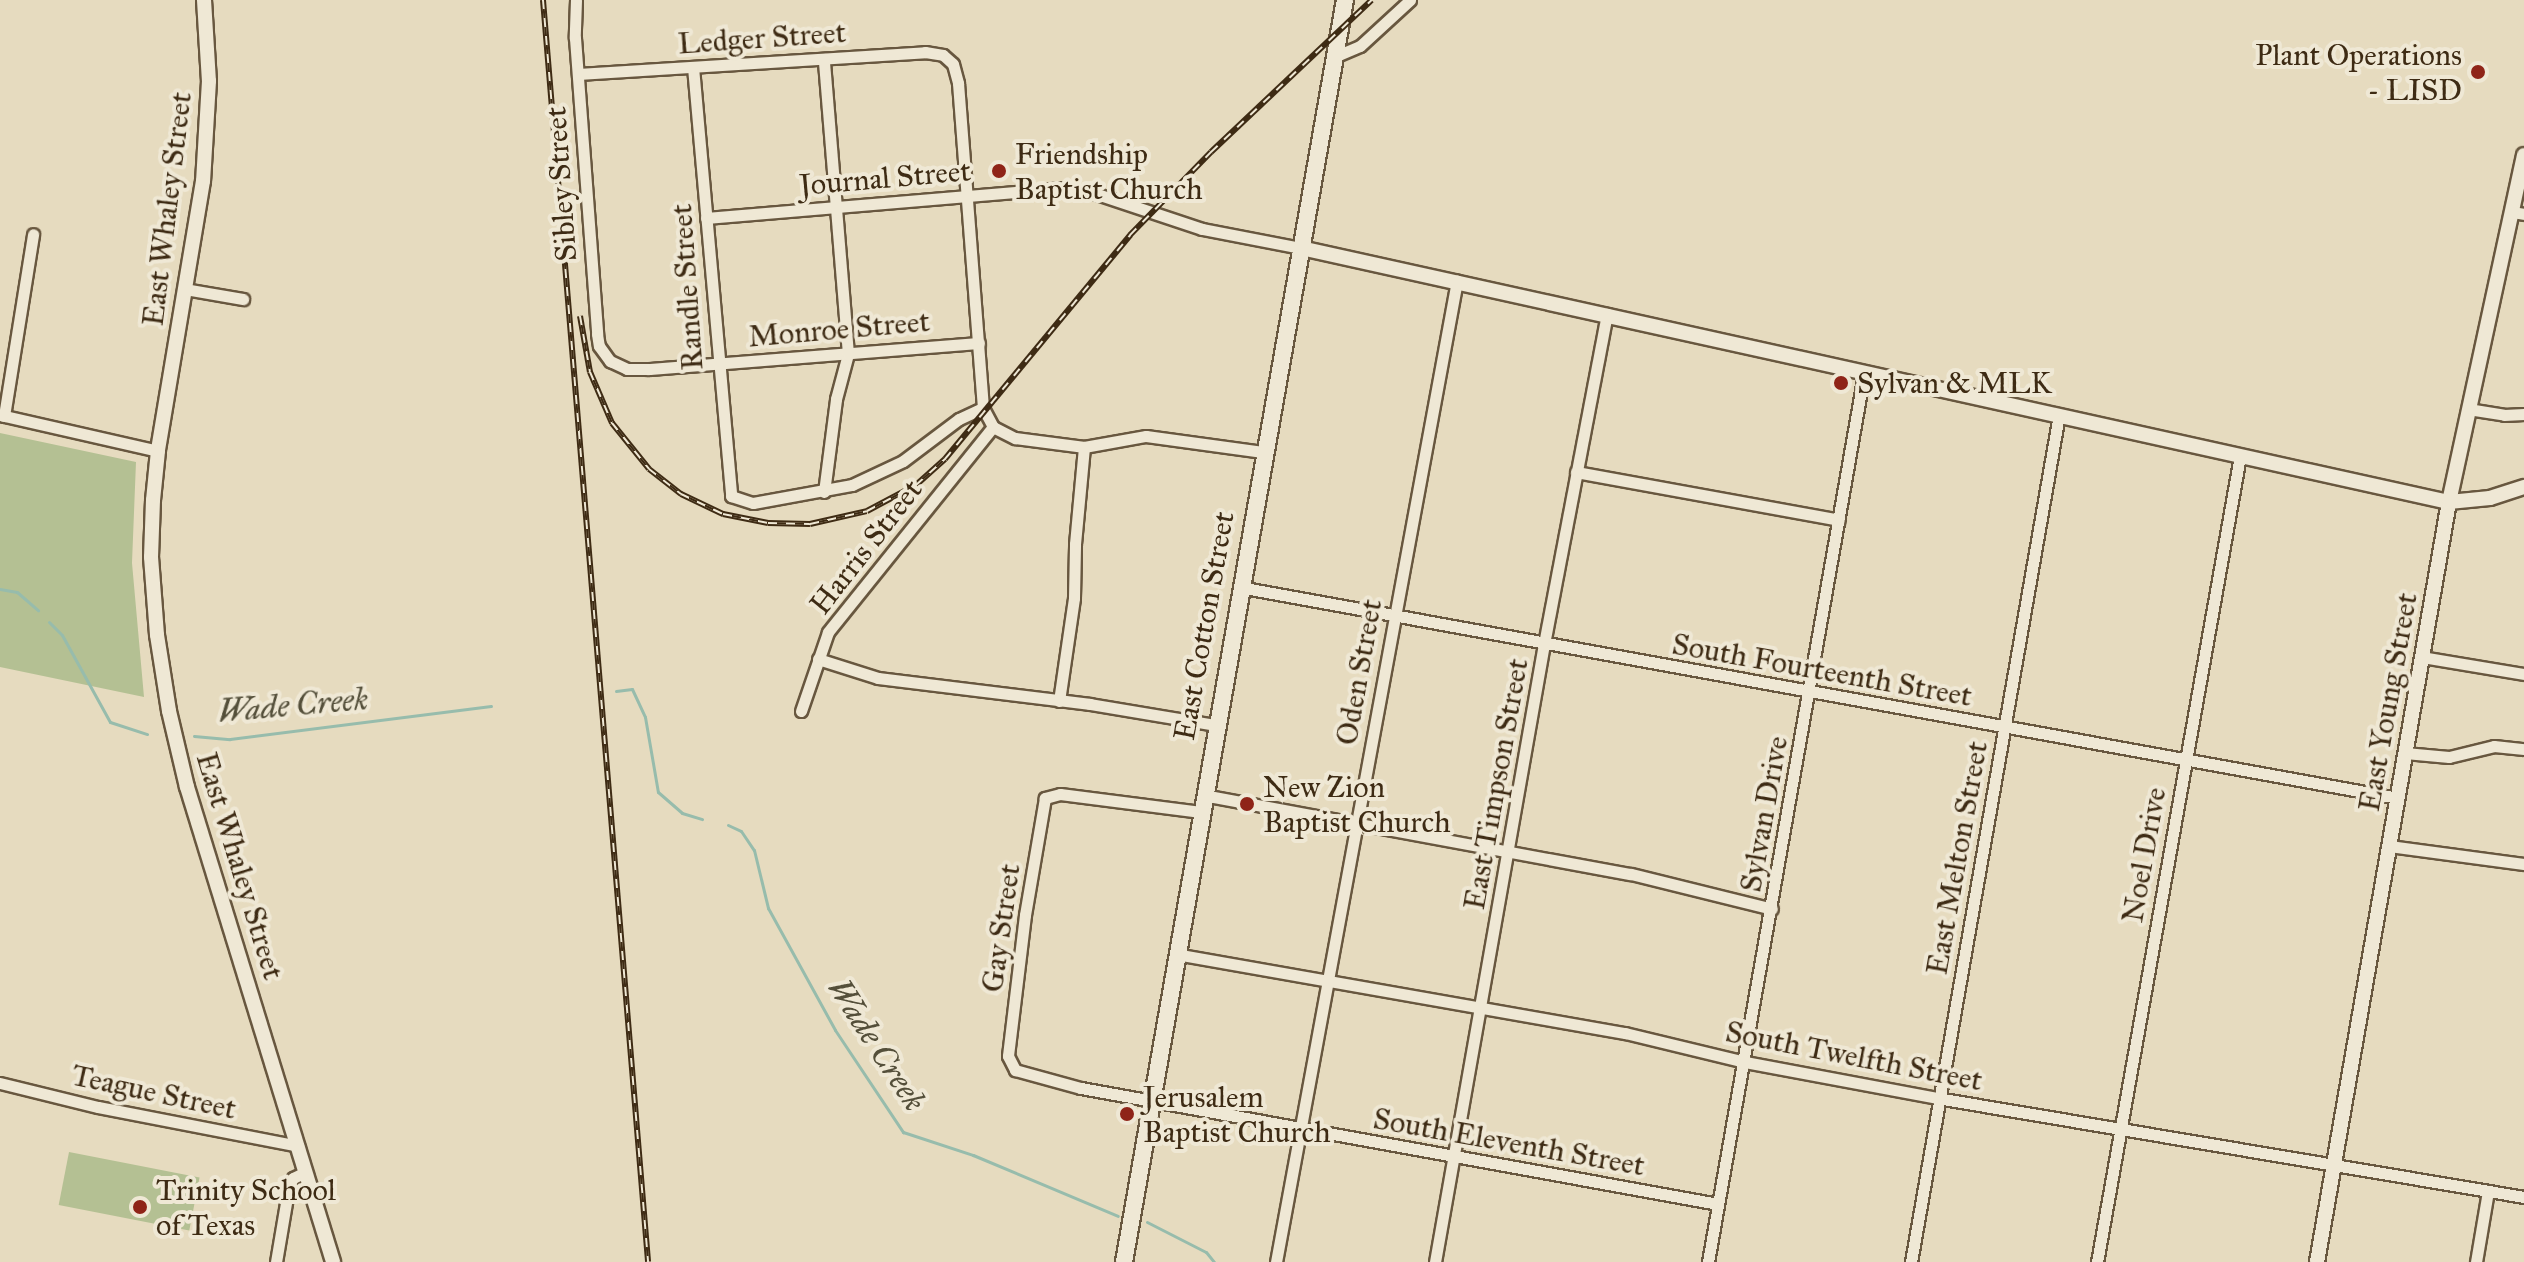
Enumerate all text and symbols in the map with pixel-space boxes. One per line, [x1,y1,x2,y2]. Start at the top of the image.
street label: Ledger Street [677,14,847,62]
place label: Plant Operations - LISD [2255,37,2462,108]
marker: Plant Operations - LISD [2469,63,2487,81]
street label: East Whaley Street [135,90,199,328]
street label: Sibley Street [538,105,584,263]
place label: Friendship Baptist Church [1015,136,1203,206]
street label: Journal Street [798,153,972,203]
marker: Friendship Baptist Church [990,162,1008,180]
street label: Randle Street [663,203,711,371]
street label: Monroe Street [747,303,931,355]
place label: Sylvan & MLK [1857,365,2052,401]
marker: Sylvan & MLK [1832,374,1850,392]
street label: Harris Street [802,472,930,622]
street label: East Cotton Street [1166,509,1242,743]
street label: East Young Street [2351,590,2425,814]
street label: Oden Street [1328,596,1390,748]
street label: South Fourteenth Street [1669,626,1975,714]
street label: East Timpson Street [1456,655,1536,913]
water label: Wade Creek [216,680,370,732]
street label: Sylvan Drive [1733,733,1795,895]
street label: East Melton Street [1919,738,1995,978]
street label: East Whaley Street [188,748,292,984]
place label: New Zion Baptist Church [1263,769,1451,840]
street label: Noel Drive [2114,785,2174,925]
marker: New Zion Baptist Church [1238,795,1256,813]
street label: Gay Street [974,861,1028,995]
water label: Wade Creek [819,971,933,1119]
street label: South Twelfth Street [1723,1013,1985,1099]
street label: Teague Street [69,1057,239,1127]
place label: Jerusalem Baptist Church [1143,1079,1331,1150]
street label: South Eleventh Street [1370,1100,1648,1184]
marker: Jerusalem Baptist Church [1118,1105,1136,1123]
place label: Trinity School of Texas [156,1172,336,1242]
marker: Trinity School of Texas [131,1198,149,1216]

